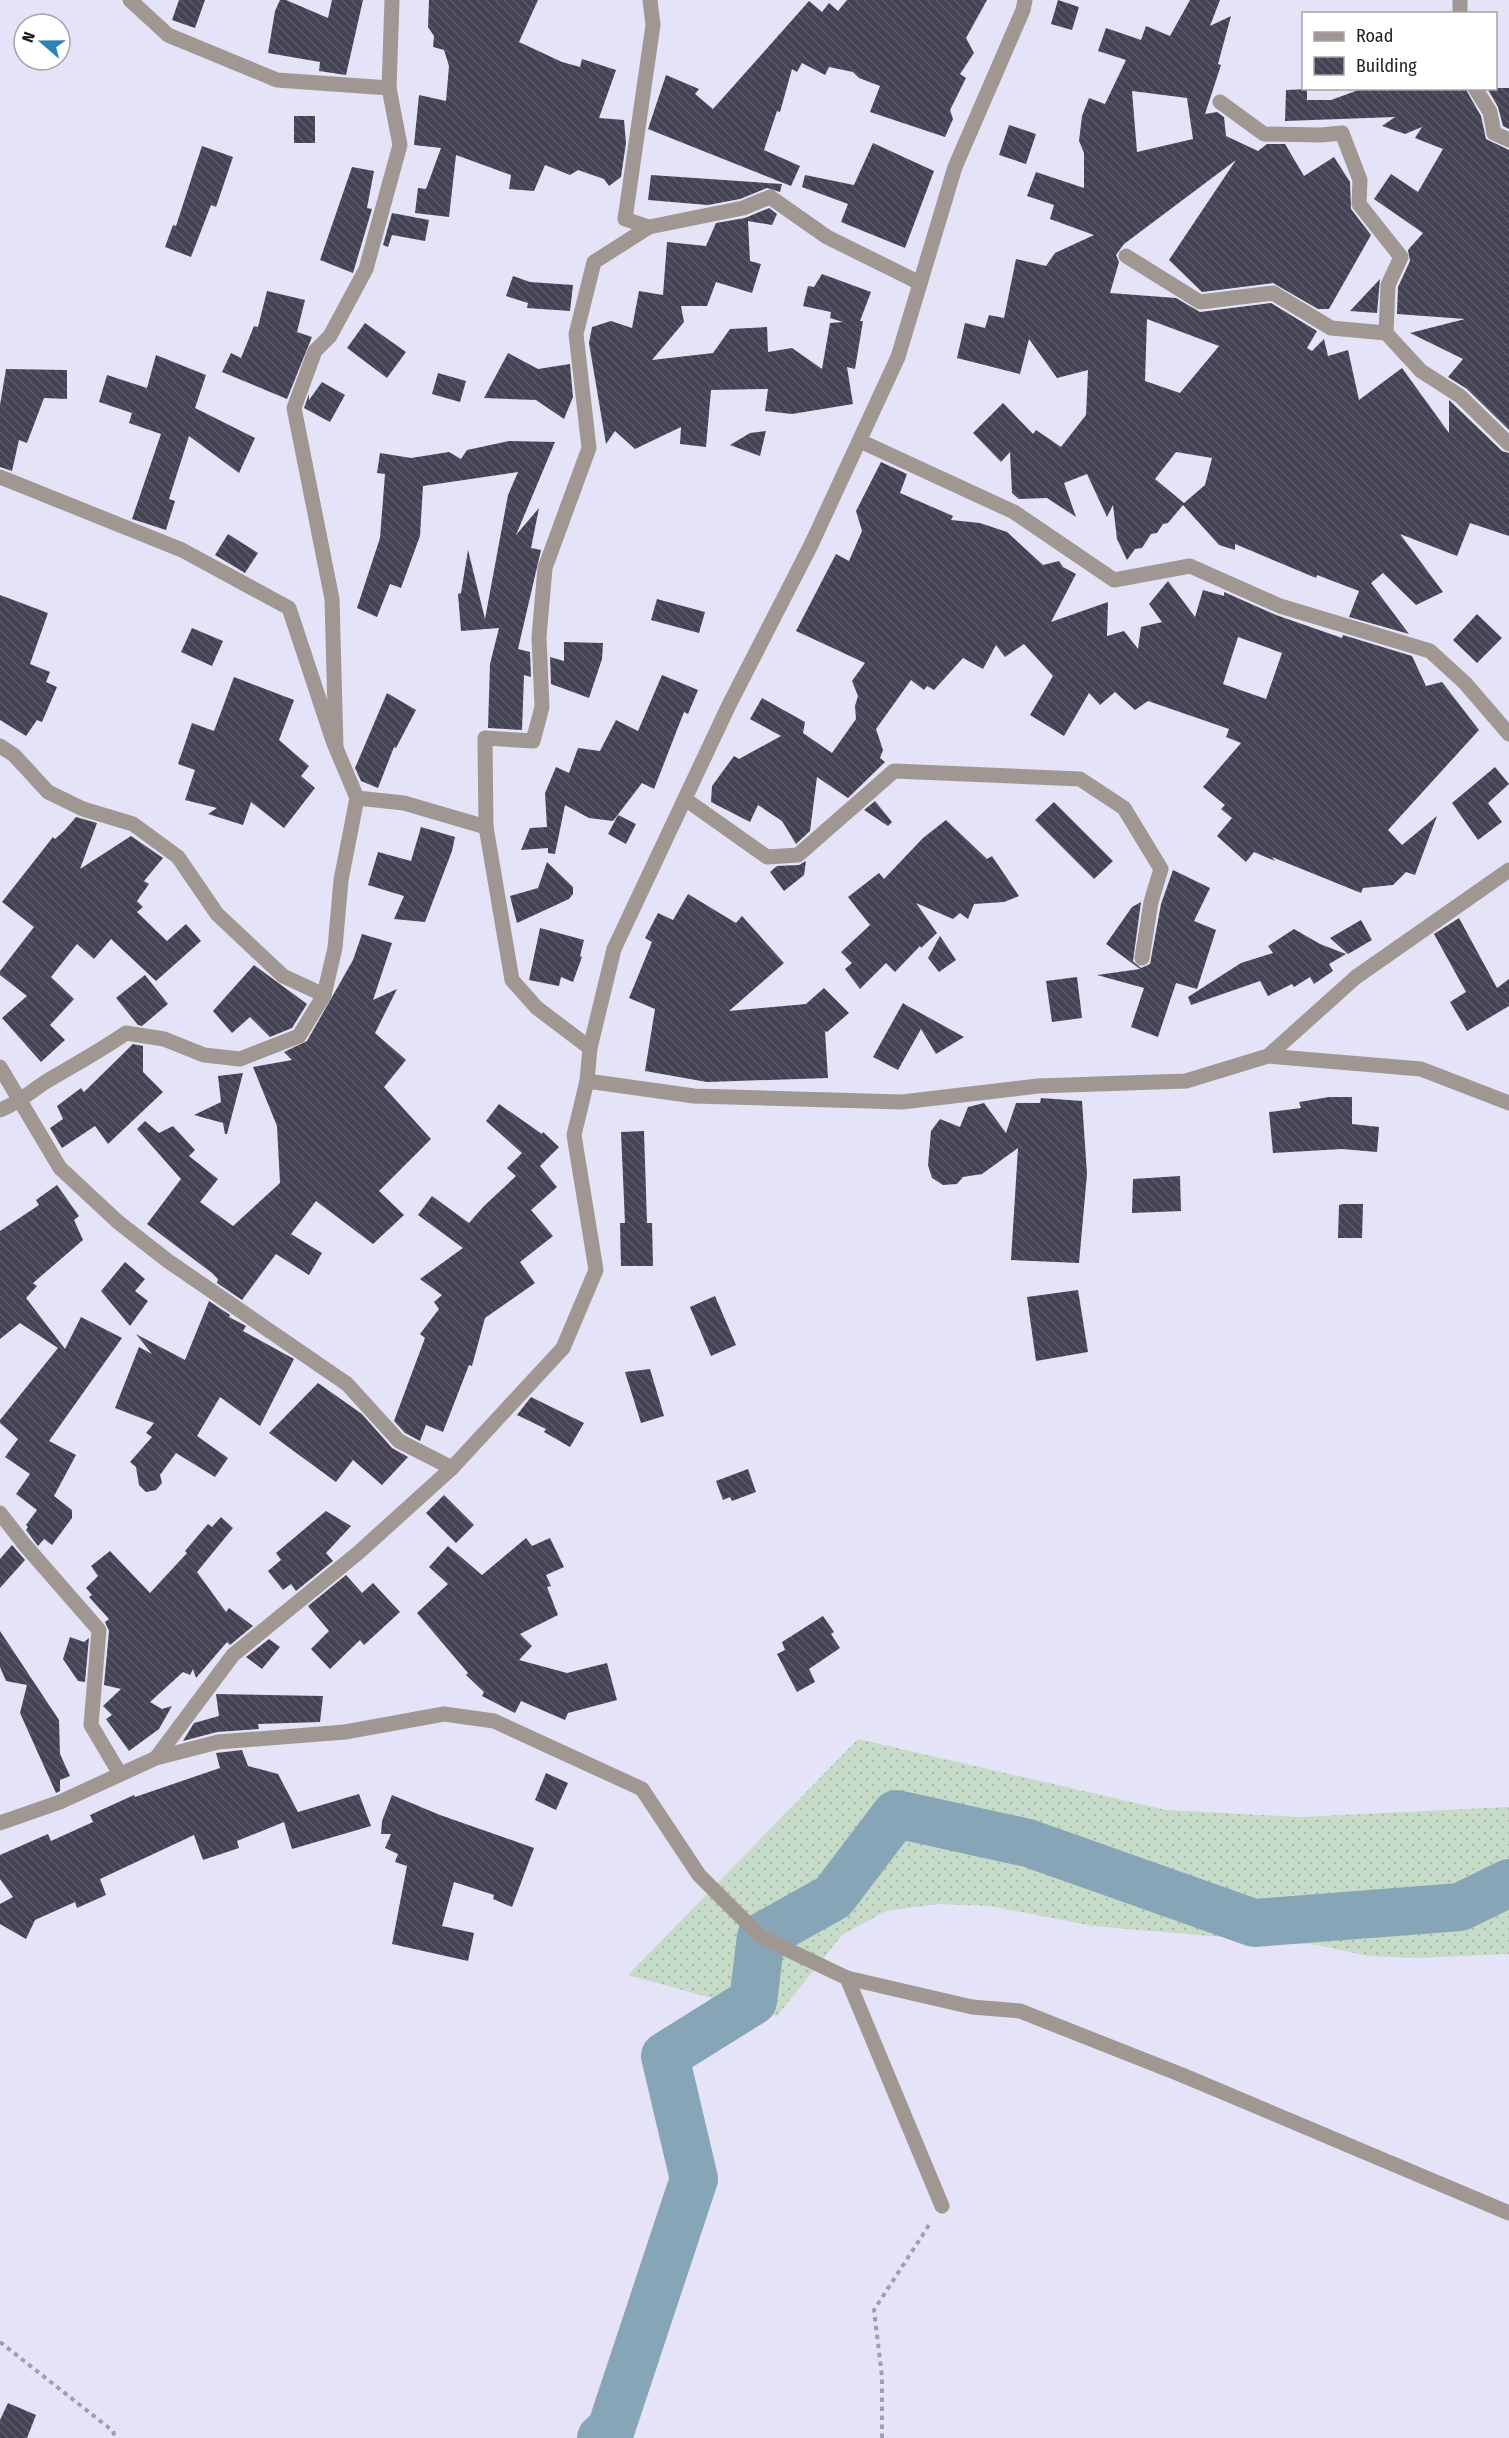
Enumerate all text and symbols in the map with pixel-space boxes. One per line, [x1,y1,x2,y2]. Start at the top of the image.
north arrow [12,12,72,72]
legend [1302,12,1497,90]
text: Road [1356,25,1393,47]
text: N [18,29,39,45]
text: Building [1356,55,1417,77]

